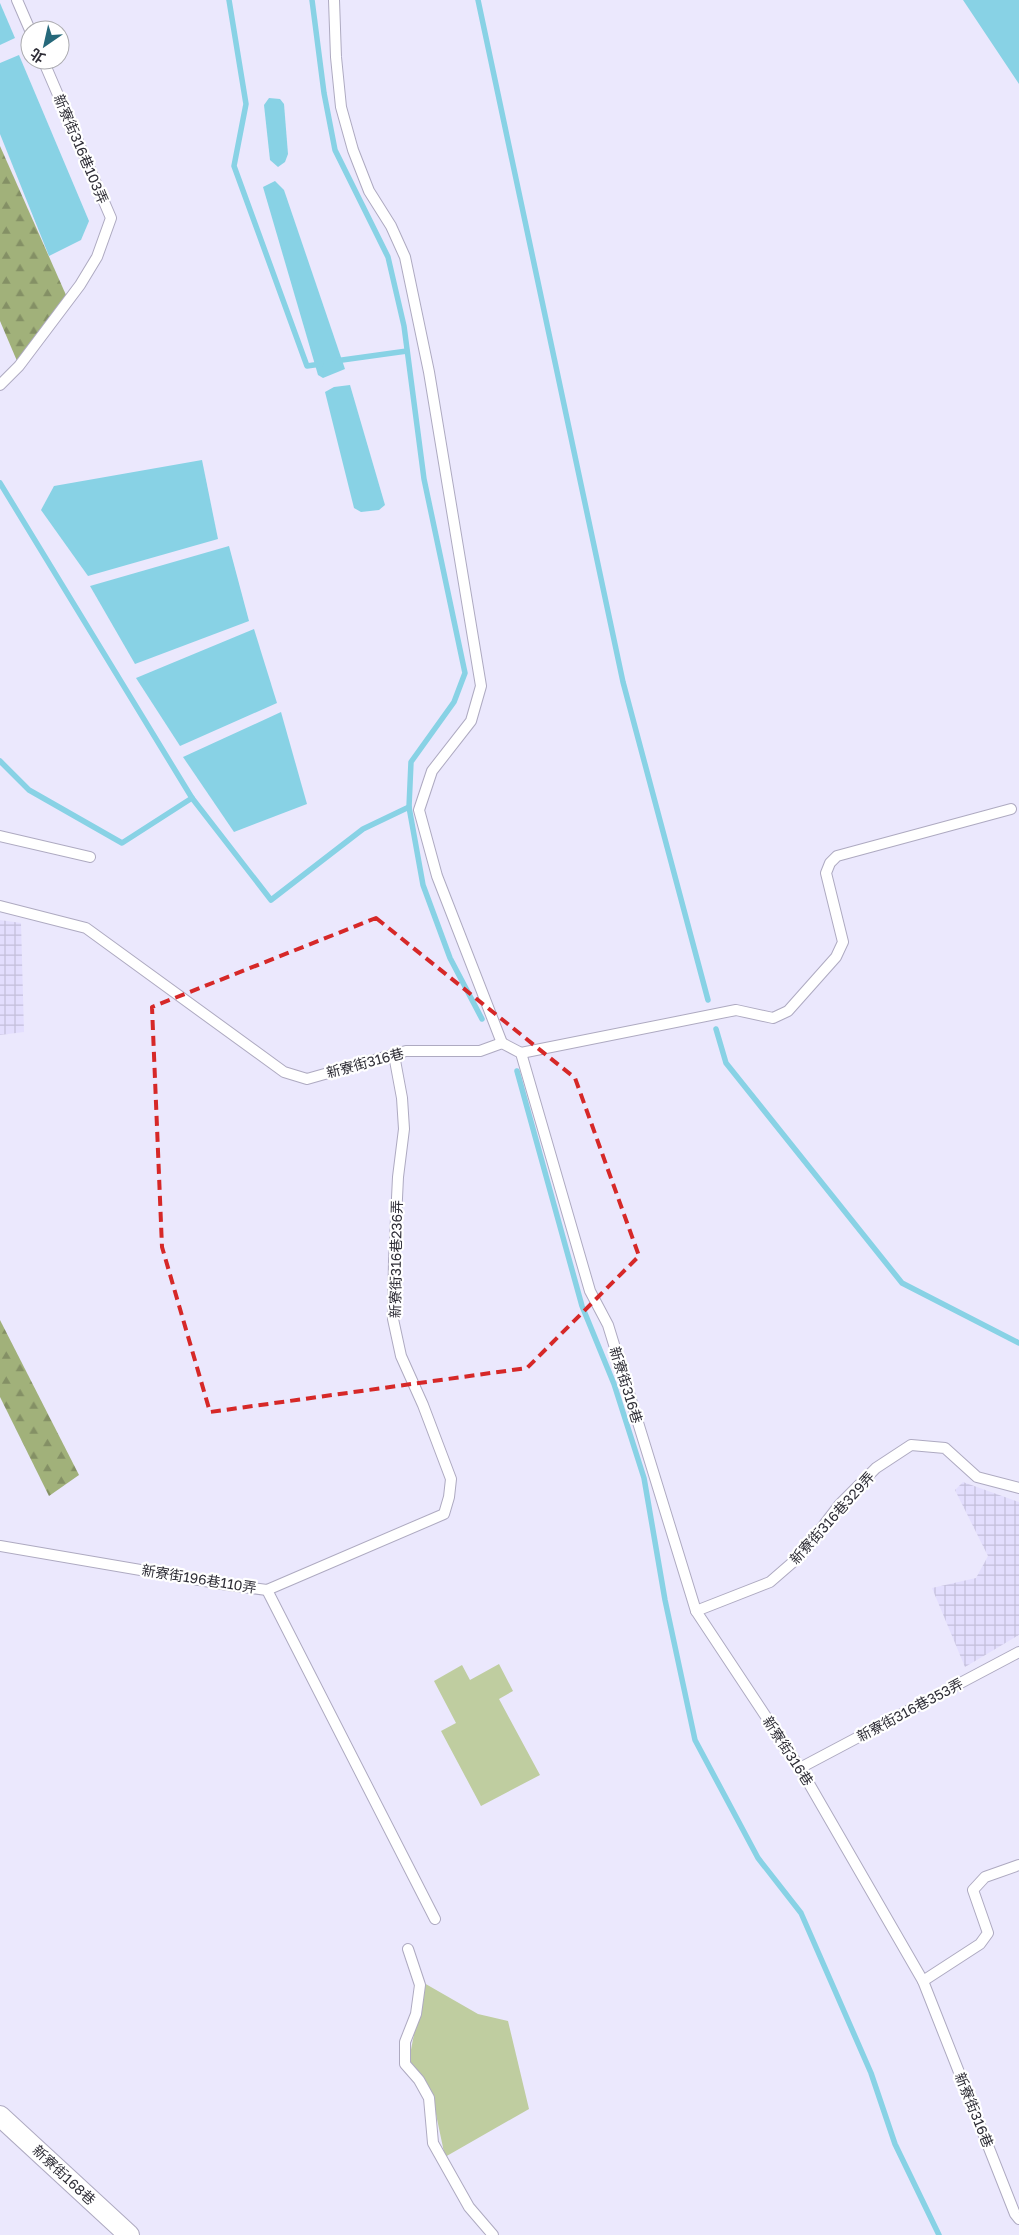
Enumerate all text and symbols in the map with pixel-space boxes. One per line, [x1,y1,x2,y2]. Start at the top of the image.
north arrow [20,20,70,70]
text: 北 [27,45,48,67]
street label: 新寮街316巷103弄 [51,92,112,206]
street label: 新寮街316巷 [324,1044,405,1081]
street label: 新寮街316巷236弄 [386,1200,405,1318]
street label: 新寮街316巷 [607,1344,646,1425]
street label: 新寮街316巷329弄 [786,1468,878,1567]
street label: 新寮街196巷110弄 [140,1561,258,1596]
street label: 新寮街316巷353弄 [854,1674,966,1745]
street label: 新寮街316巷 [760,1713,817,1789]
street label: 新寮街316巷 [952,2070,997,2150]
street label: 新寮街168巷 [29,2141,99,2208]

